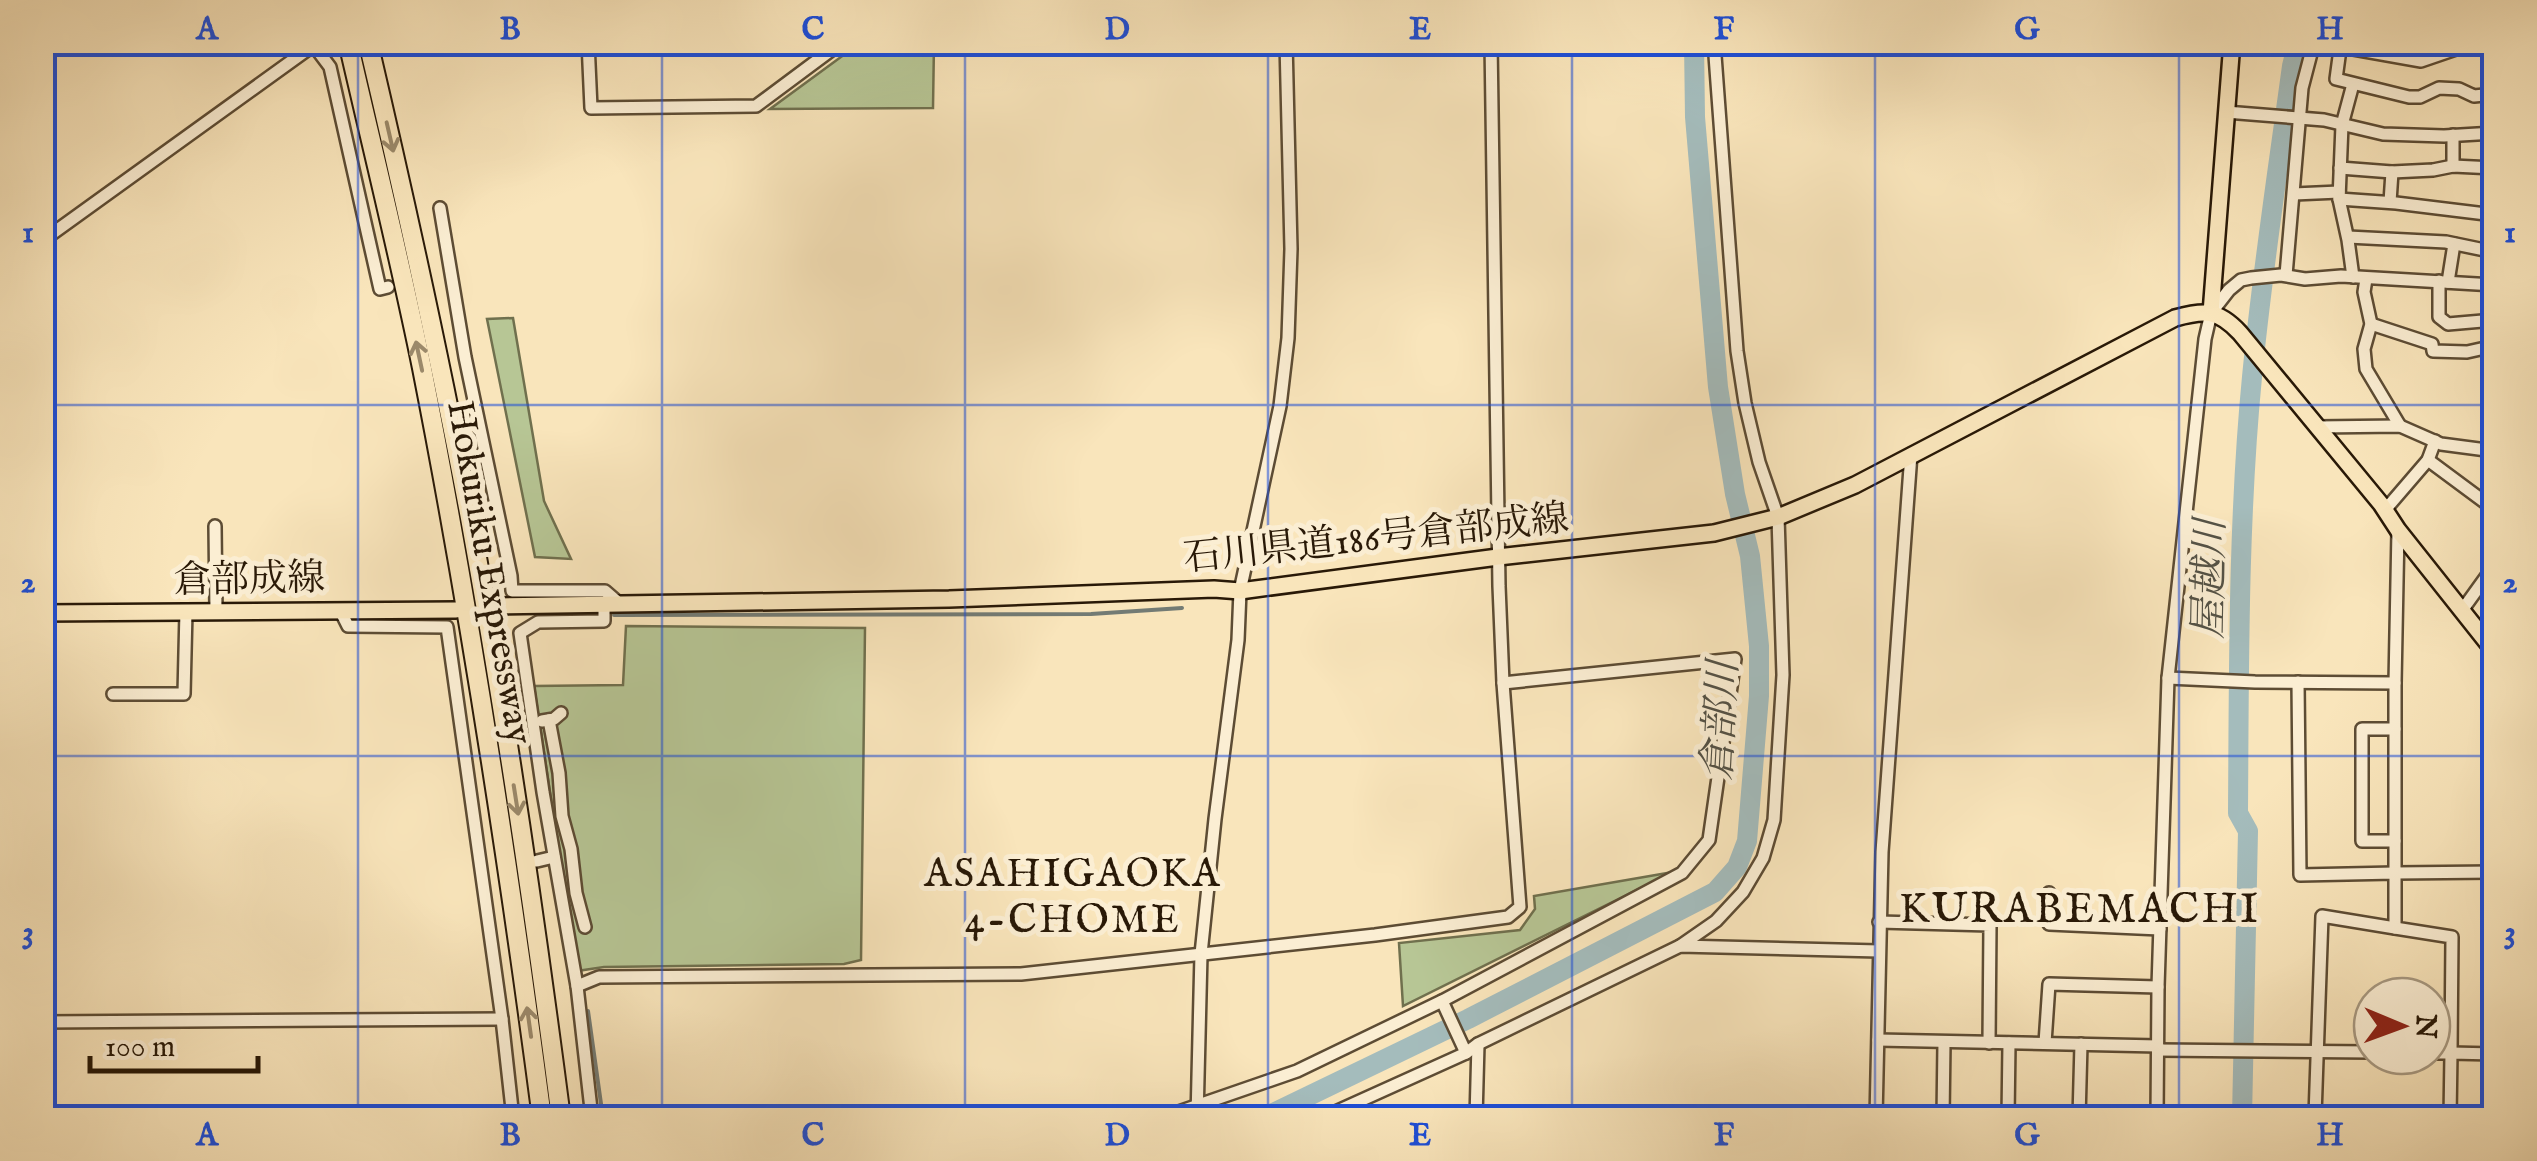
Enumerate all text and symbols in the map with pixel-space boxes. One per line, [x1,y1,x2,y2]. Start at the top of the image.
text: A [194,10,219,51]
text: B [499,10,521,51]
text: C [802,10,825,51]
text: D [1104,10,1130,51]
text: E [1409,10,1431,51]
text: F [1714,10,1735,51]
text: G [2014,10,2040,51]
text: H [2316,10,2344,51]
one-way arrow [382,120,400,152]
text: 1 [22,213,34,254]
text: 1 [2504,213,2516,254]
one-way arrow [409,341,428,373]
street label: Hokuriku Expressway [434,397,542,748]
street label: 石川県道186号倉部成線 [1181,496,1571,584]
water label: 屋越川 [2185,515,2238,639]
street label: 倉部成線 [173,556,325,606]
text: 2 [20,563,36,604]
text: 2 [2502,563,2518,604]
water label: 倉部川 [1694,656,1751,782]
one-way arrow [507,784,526,816]
district label: ASAHIGAOKA 4-CHOME [923,850,1222,947]
district label: KURABEMACHI [1899,884,2261,937]
text: 3 [22,913,34,954]
text: 3 [2504,913,2516,954]
north arrow [2352,976,2452,1076]
one-way arrow [520,1006,538,1039]
scale bar [90,1011,258,1073]
text: N [2407,1013,2442,1039]
text: 100 m [105,1029,175,1067]
text: A [194,1116,219,1157]
text: B [499,1116,521,1157]
text: C [802,1116,825,1157]
text: D [1104,1116,1130,1157]
text: E [1409,1116,1431,1157]
text: F [1714,1116,1735,1157]
text: G [2014,1116,2040,1157]
text: H [2316,1116,2344,1157]

